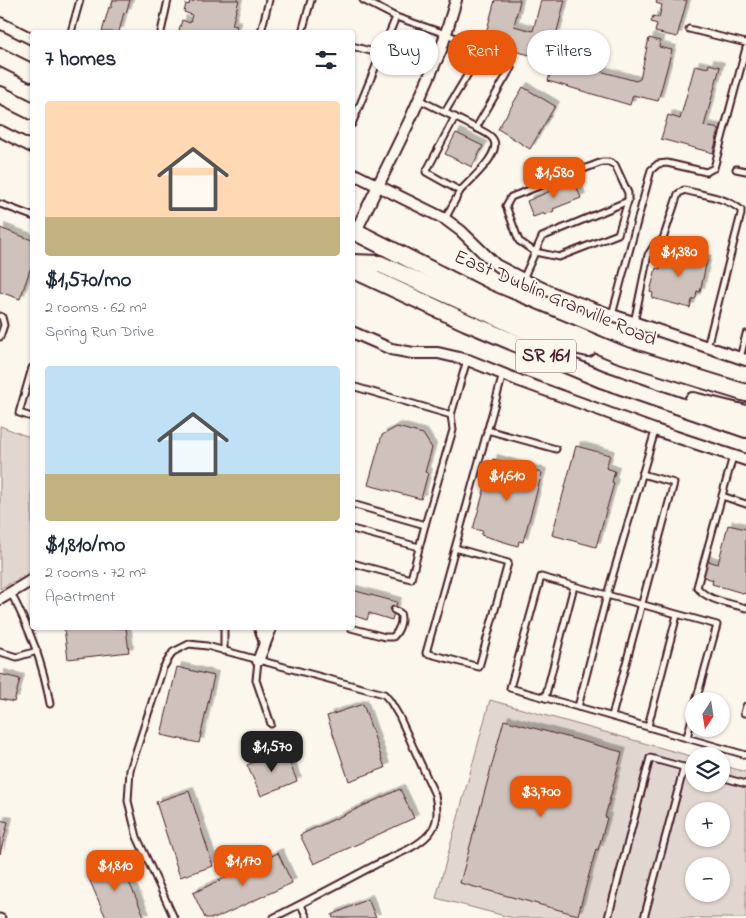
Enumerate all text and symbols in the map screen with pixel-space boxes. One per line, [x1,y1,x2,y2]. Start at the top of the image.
chip: Buy [370,30,438,75]
chip: Rent [448,30,517,75]
chip: Filters [527,30,610,75]
text: 7 homes [45,45,116,75]
icon: filters [312,46,340,74]
icon: home [148,134,238,224]
pin: $1,580 [513,156,595,199]
text: $1,580 [534,161,574,185]
pin: $1,380 [638,236,720,278]
text: $1,380 [660,240,698,264]
street label: East Dublin Granville Road [449,243,661,355]
text: $1,570/mo [45,266,131,296]
text: 2 rooms · 62 m² [45,296,147,320]
text: Spring Run Drive [45,320,154,344]
road number: SR 161 [516,340,576,372]
icon: home [148,399,238,489]
pin: $1,610 [466,460,548,502]
text: $1,610 [489,464,525,488]
text: $1,810/mo [45,531,125,561]
text: 2 rooms · 72 m² [45,561,146,585]
text: Apartment [45,585,115,609]
north arrow [685,692,730,738]
map controls [685,692,730,902]
pin: $1,570 [231,730,313,773]
text: $1,570 [252,735,292,759]
button: layers [685,747,730,792]
pin: $3,700 [500,776,582,818]
text: $3,700 [521,780,561,804]
button: + [685,802,730,847]
pin: $1,170 [202,844,284,887]
text: $1,170 [225,849,261,873]
pin: $1,810 [74,850,156,892]
text: $1,810 [97,854,133,878]
button: − [685,857,730,902]

